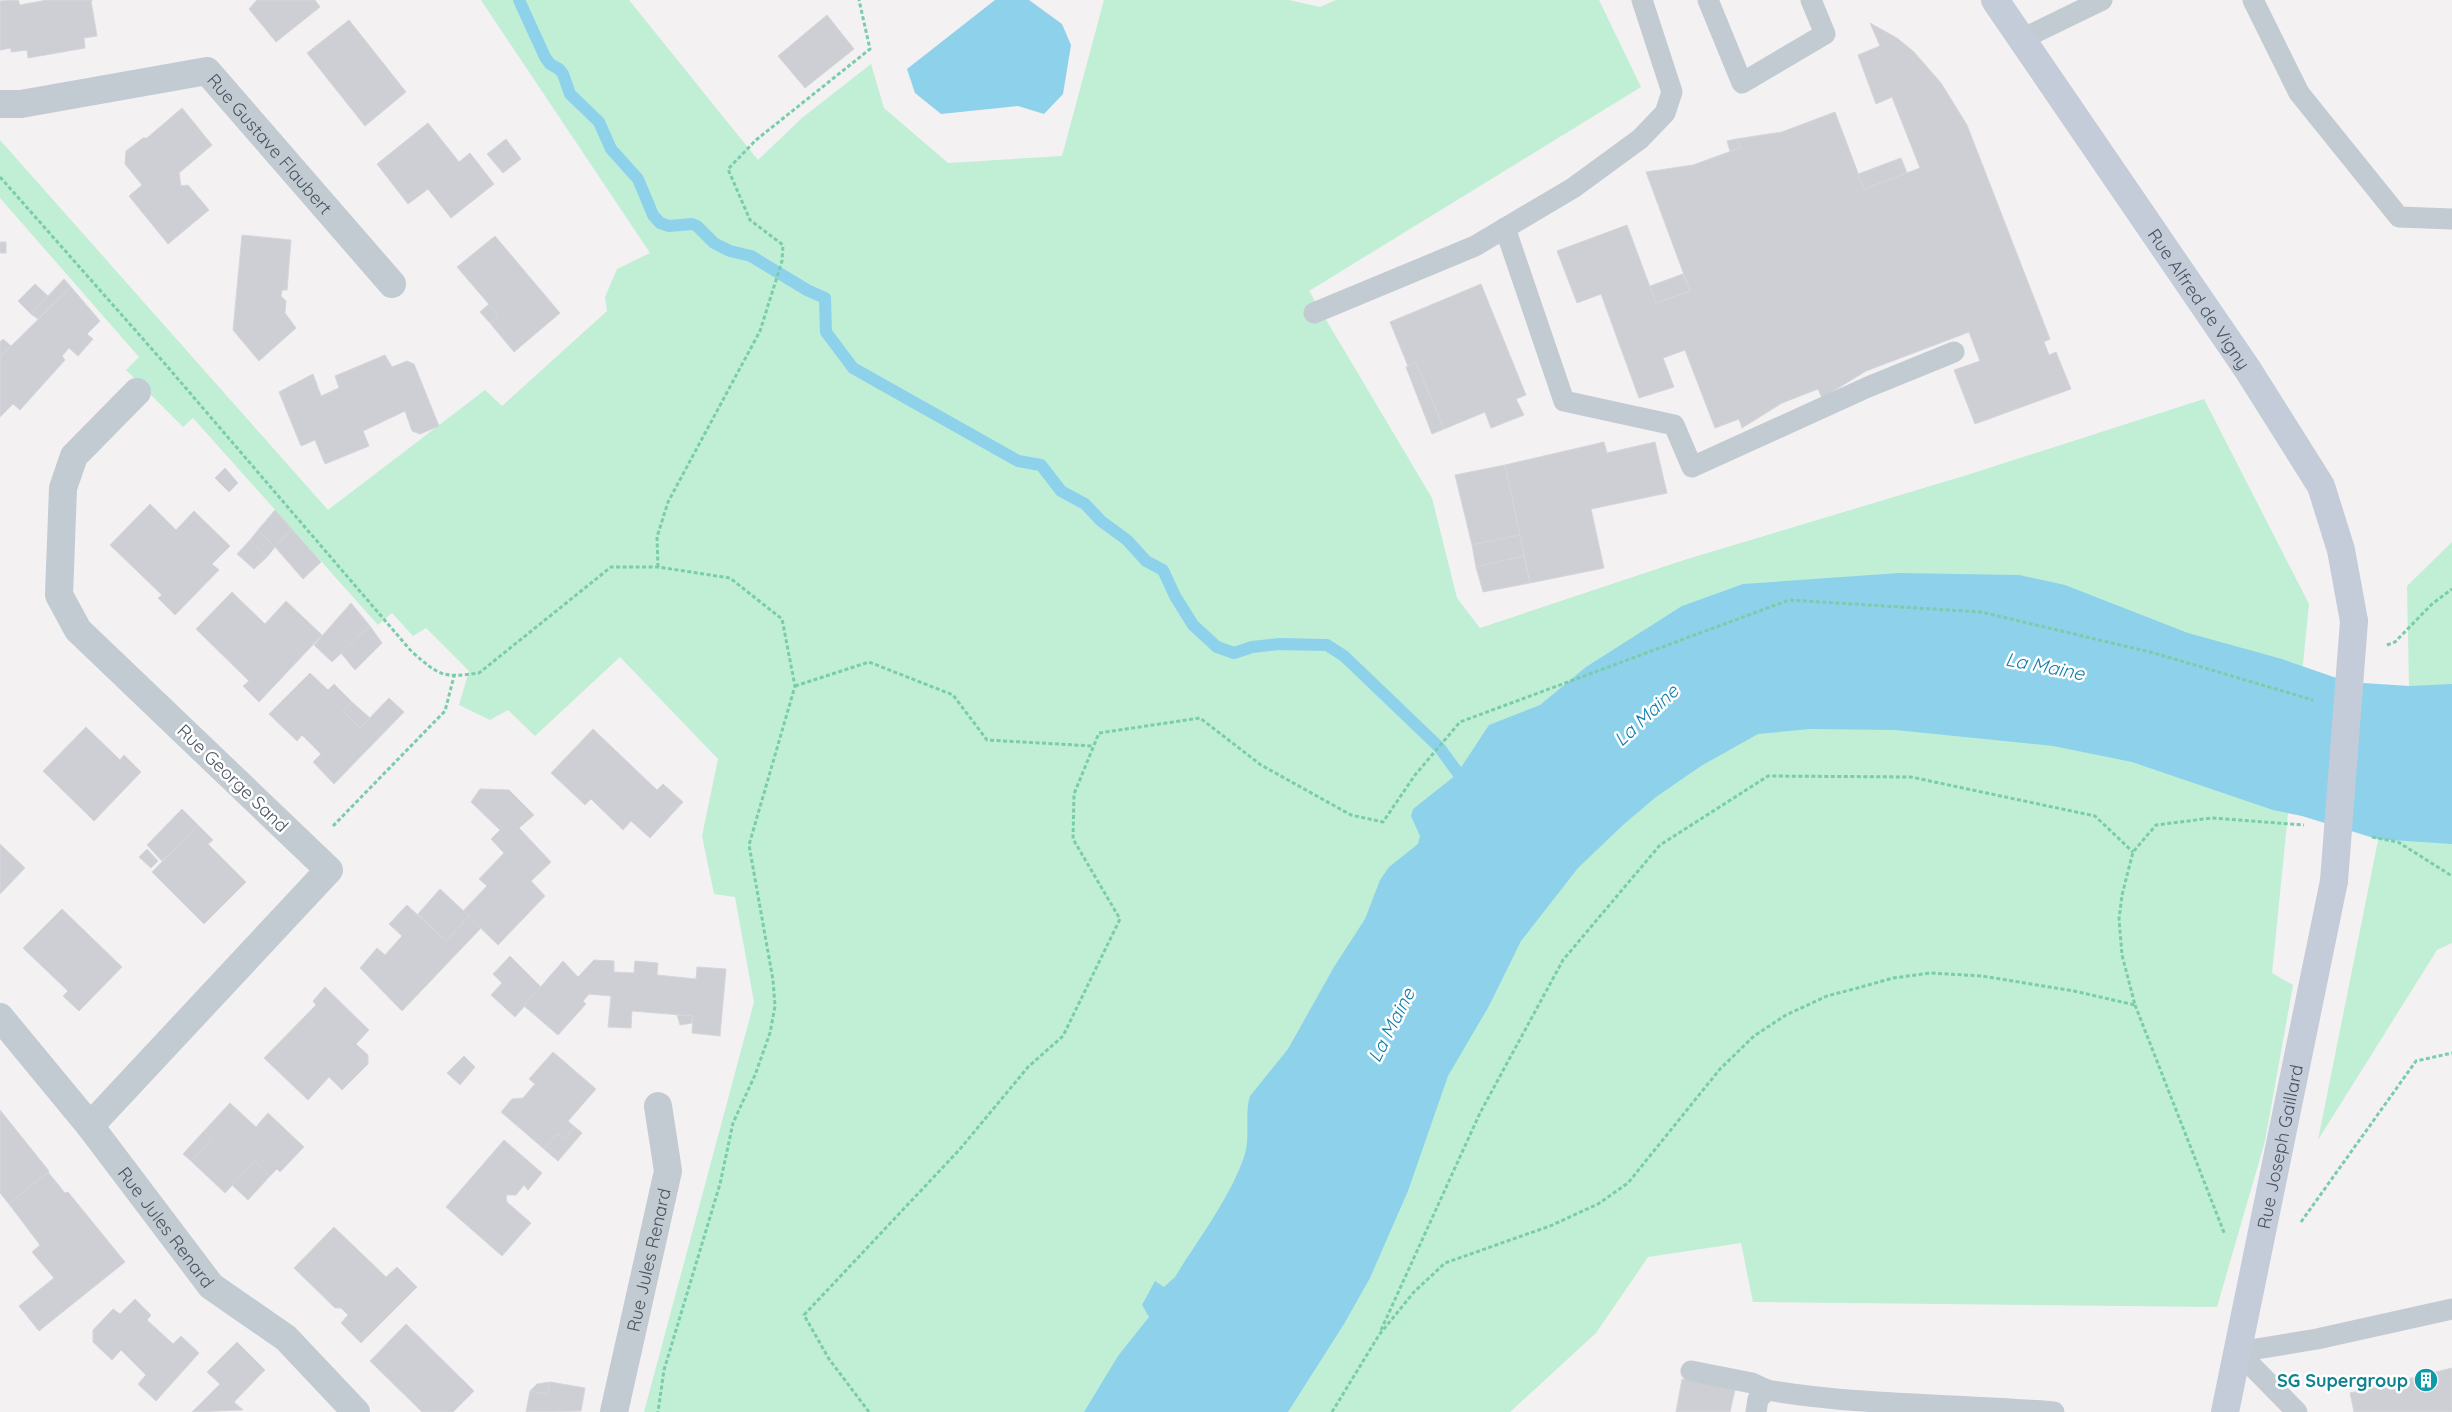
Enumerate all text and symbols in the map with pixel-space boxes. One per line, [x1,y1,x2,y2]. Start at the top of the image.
street label: Rue Gustave Flaubert [203,68,337,219]
street label: Rue Alfred de Vigny [2143,224,2256,374]
water label: La Maine [2004,647,2088,686]
water label: La Maine [1609,678,1684,751]
street label: Rue George Sand [173,719,293,837]
water label: La Maine [1362,983,1420,1066]
street label: Rue Joseph Gaillard [2251,1062,2308,1231]
street label: Rue Jules Renard [113,1162,220,1292]
street label: Rue Jules Renard [621,1186,675,1334]
building icon: SG Supergroup [2413,1367,2439,1393]
place label: SG Supergroup [2277,1369,2408,1392]

